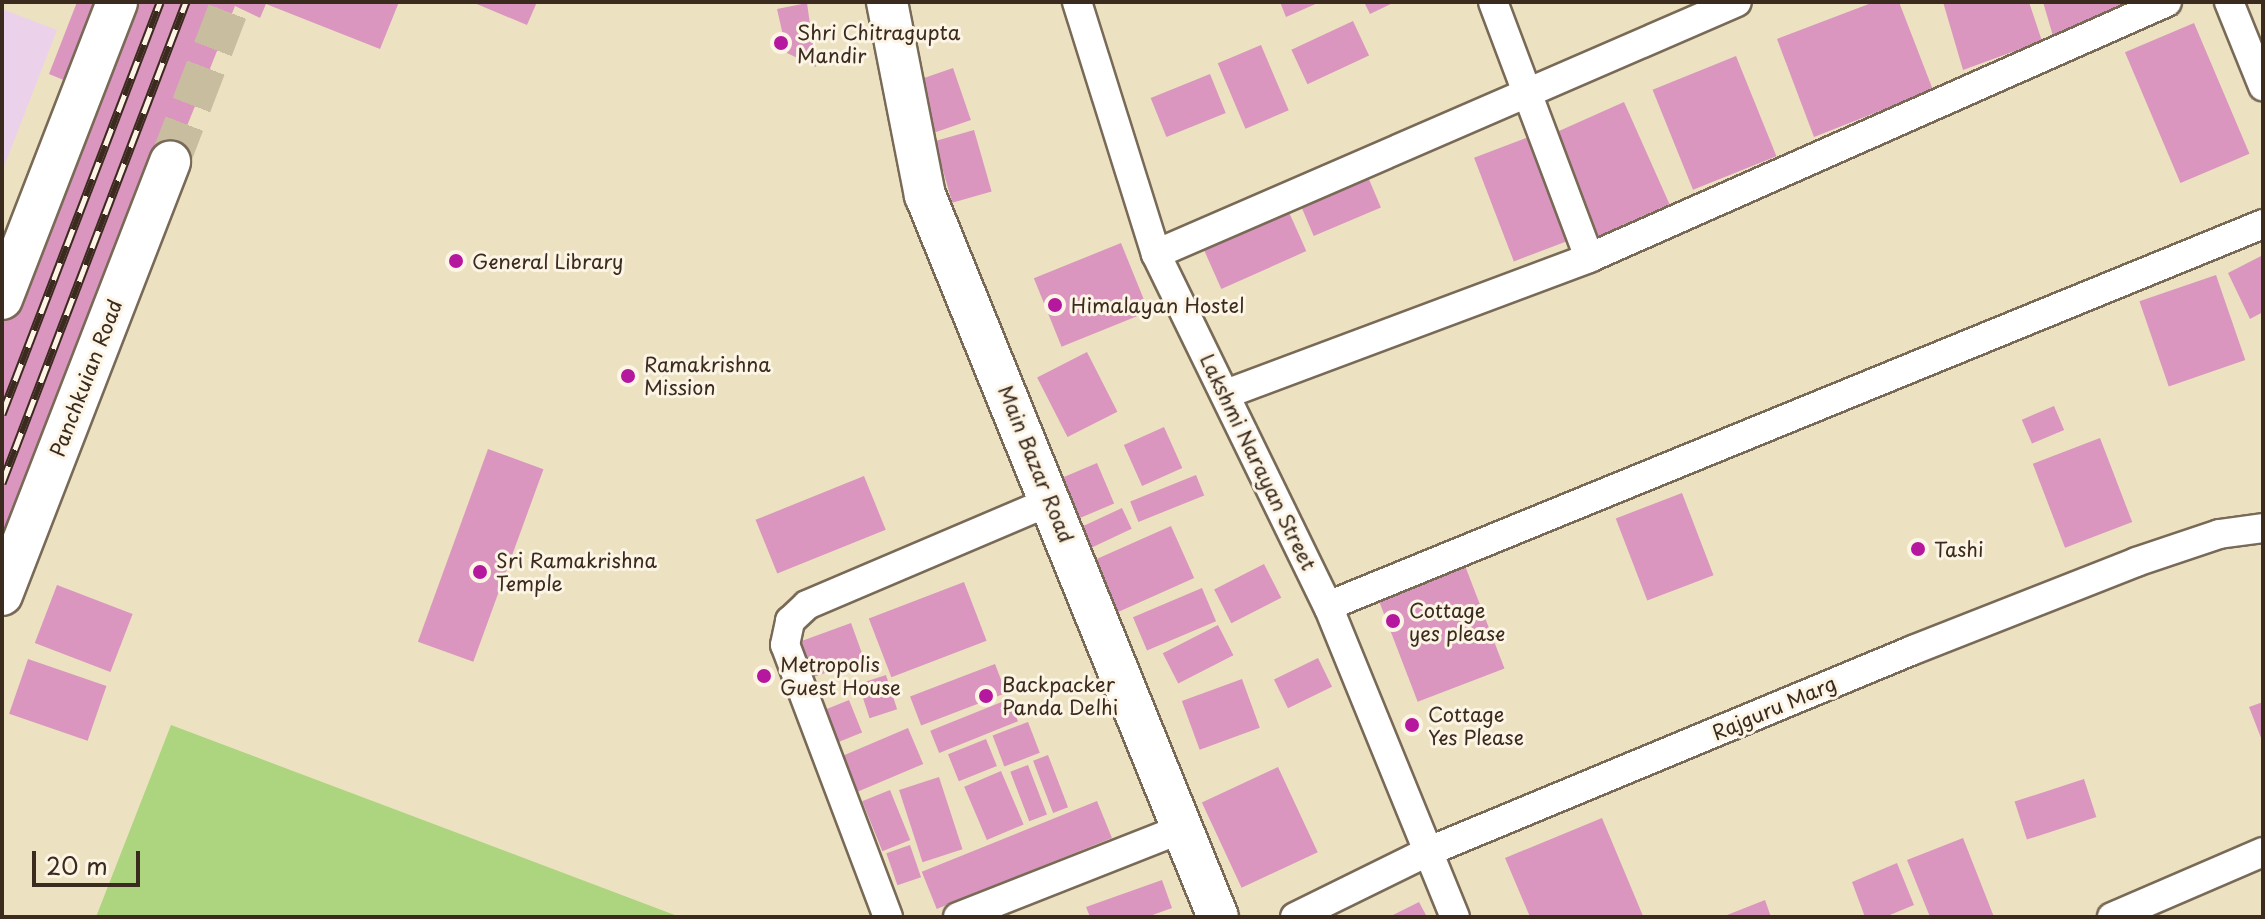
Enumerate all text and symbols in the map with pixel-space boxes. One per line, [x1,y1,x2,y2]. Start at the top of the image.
place label: Shri Chitragupta Mandir [797,20,962,67]
marker: Shri Chitragupta Mandir [772,34,790,52]
place label: General Library [472,249,624,273]
marker: General Library [447,252,465,270]
place label: Himalayan Hostel [1071,293,1243,317]
street label: Panchkuian Road [45,296,127,460]
marker: Himalayan Hostel [1046,296,1064,314]
street label: Lakshmi Narayan Street [1196,351,1320,573]
place label: Ramakrishna Mission [644,352,771,399]
marker: Ramakrishna Mission [619,367,637,385]
street label: Main Bazar Road [994,382,1078,546]
place label: Tashi [1934,537,1984,561]
marker: Tashi [1909,540,1927,558]
place label: Sri Ramakrishna Temple [496,548,656,595]
marker: Sri Ramakrishna Temple [471,563,489,581]
place label: Cottage yes please [1409,598,1507,645]
marker: Cottage yes please [1384,612,1402,630]
place label: Metropolis Guest House [780,652,901,699]
marker: Metropolis Guest House [755,667,773,685]
street label: Rajguru Marg [1708,671,1840,745]
place label: Backpacker Panda Delhi [1002,672,1118,719]
marker: Backpacker Panda Delhi [977,687,995,705]
place label: Cottage Yes Please [1428,702,1525,749]
marker: Cottage Yes Please [1403,716,1421,734]
scale bar [36,835,144,885]
text: 20 m [46,847,108,883]

